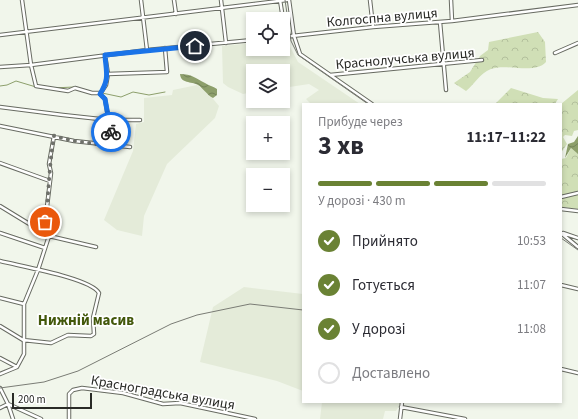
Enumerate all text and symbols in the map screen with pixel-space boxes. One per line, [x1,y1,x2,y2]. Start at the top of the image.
street label: Колгоспна вулиця [326,3,438,33]
map controls [246,12,290,212]
button: locate [246,12,290,56]
pin [178,29,212,63]
icon: home [184,35,206,57]
street label: Краснолучська вулиця [335,43,475,75]
button: layers [246,64,290,108]
courier [91,112,131,152]
text: Прибуде через [318,113,403,131]
button: + [246,116,290,160]
icon: bike [100,121,122,143]
text: 3 хв [318,127,364,164]
text: 11:17–11:22 [466,127,546,148]
button: − [246,168,290,212]
text: У дорозі · 430 m [318,192,406,210]
pin [28,205,62,239]
icon: bag [34,211,56,233]
icon: check [318,230,340,252]
text: Прийнято [352,231,418,252]
text: 10:53 [517,232,546,250]
icon: check [318,274,340,296]
text: Готується [352,275,415,296]
text: 11:07 [517,276,546,294]
district label: Нижній масив [38,310,134,331]
icon: check [318,318,340,340]
text: У дорозі [352,319,406,340]
text: 11:08 [517,320,546,338]
text: Доставлено [352,363,430,384]
street label: Красноградська вулиця [89,370,237,416]
scale bar [12,391,92,410]
text: 200 m [18,392,46,407]

